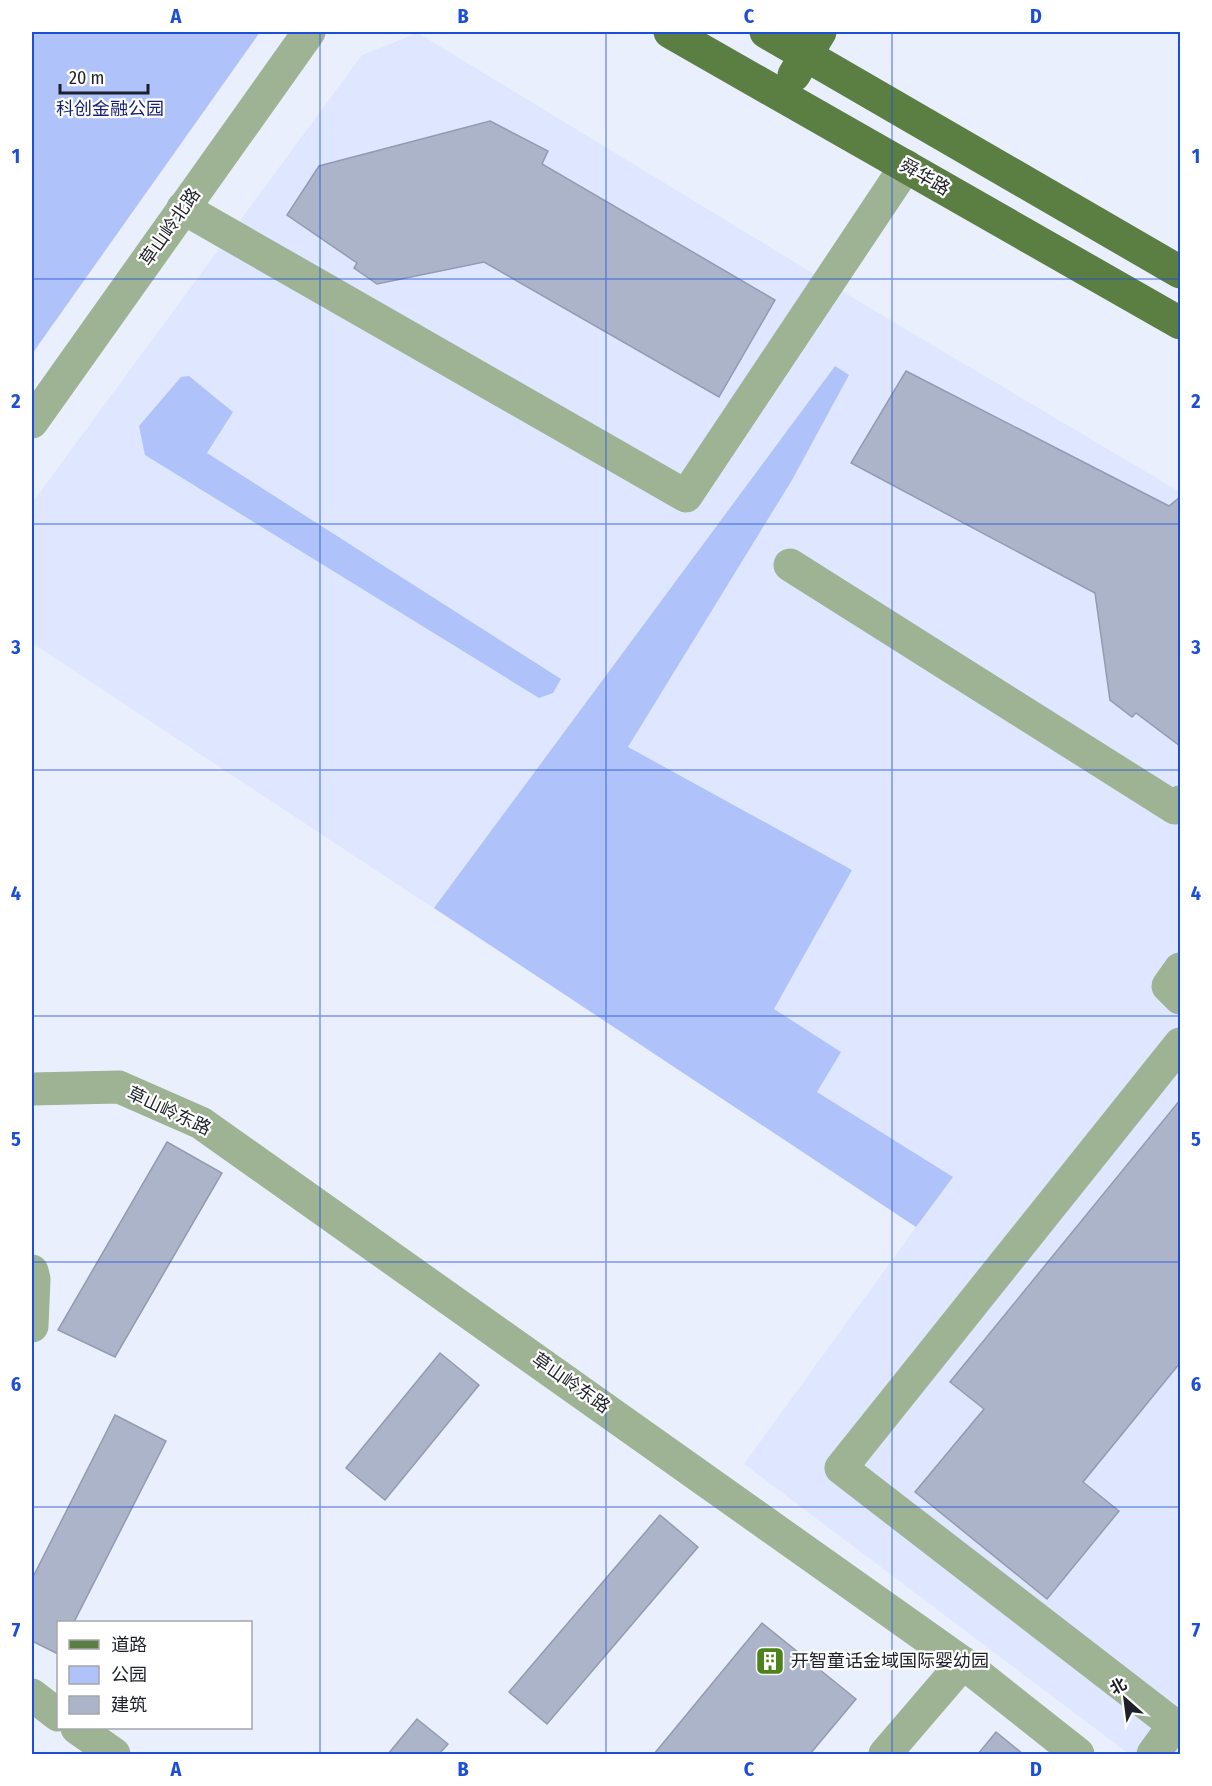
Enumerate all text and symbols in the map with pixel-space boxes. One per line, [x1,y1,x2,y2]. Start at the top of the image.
text: A [170,4,183,28]
text: B [457,4,469,28]
text: C [744,4,755,28]
text: D [1030,4,1042,28]
scale bar [60,57,148,95]
text: 20 m [69,67,104,89]
park label: 科创金融公园 [56,98,164,120]
text: 1 [12,144,20,168]
text: 1 [1192,144,1200,168]
street label: 舜华路 [896,154,954,200]
street label: 草山岭北路 [135,184,205,270]
text: 2 [10,389,21,413]
text: 2 [1190,389,1201,413]
text: 3 [10,635,21,659]
text: 3 [1190,635,1201,659]
text: 4 [11,881,21,905]
text: 4 [1191,881,1201,905]
street label: 草山岭东路 [124,1082,214,1140]
text: 5 [11,1127,21,1151]
text: 5 [1191,1127,1201,1151]
street label: 草山岭东路 [528,1348,614,1418]
text: 6 [11,1372,21,1396]
text: 6 [1191,1372,1201,1396]
text: 7 [12,1618,21,1642]
text: 7 [1192,1618,1201,1642]
legend [57,1621,252,1729]
text: 道路 [111,1634,147,1656]
building icon: 开智童话金域国际婴幼园 [754,1645,786,1677]
place label: 开智童话金域国际婴幼园 [791,1650,989,1672]
text: 公园 [111,1664,147,1686]
north arrow [1095,1669,1155,1729]
text: 北 [1107,1674,1130,1698]
text: 建筑 [111,1694,147,1716]
text: A [170,1757,183,1781]
text: B [457,1757,469,1781]
text: C [744,1757,755,1781]
text: D [1030,1757,1042,1781]

